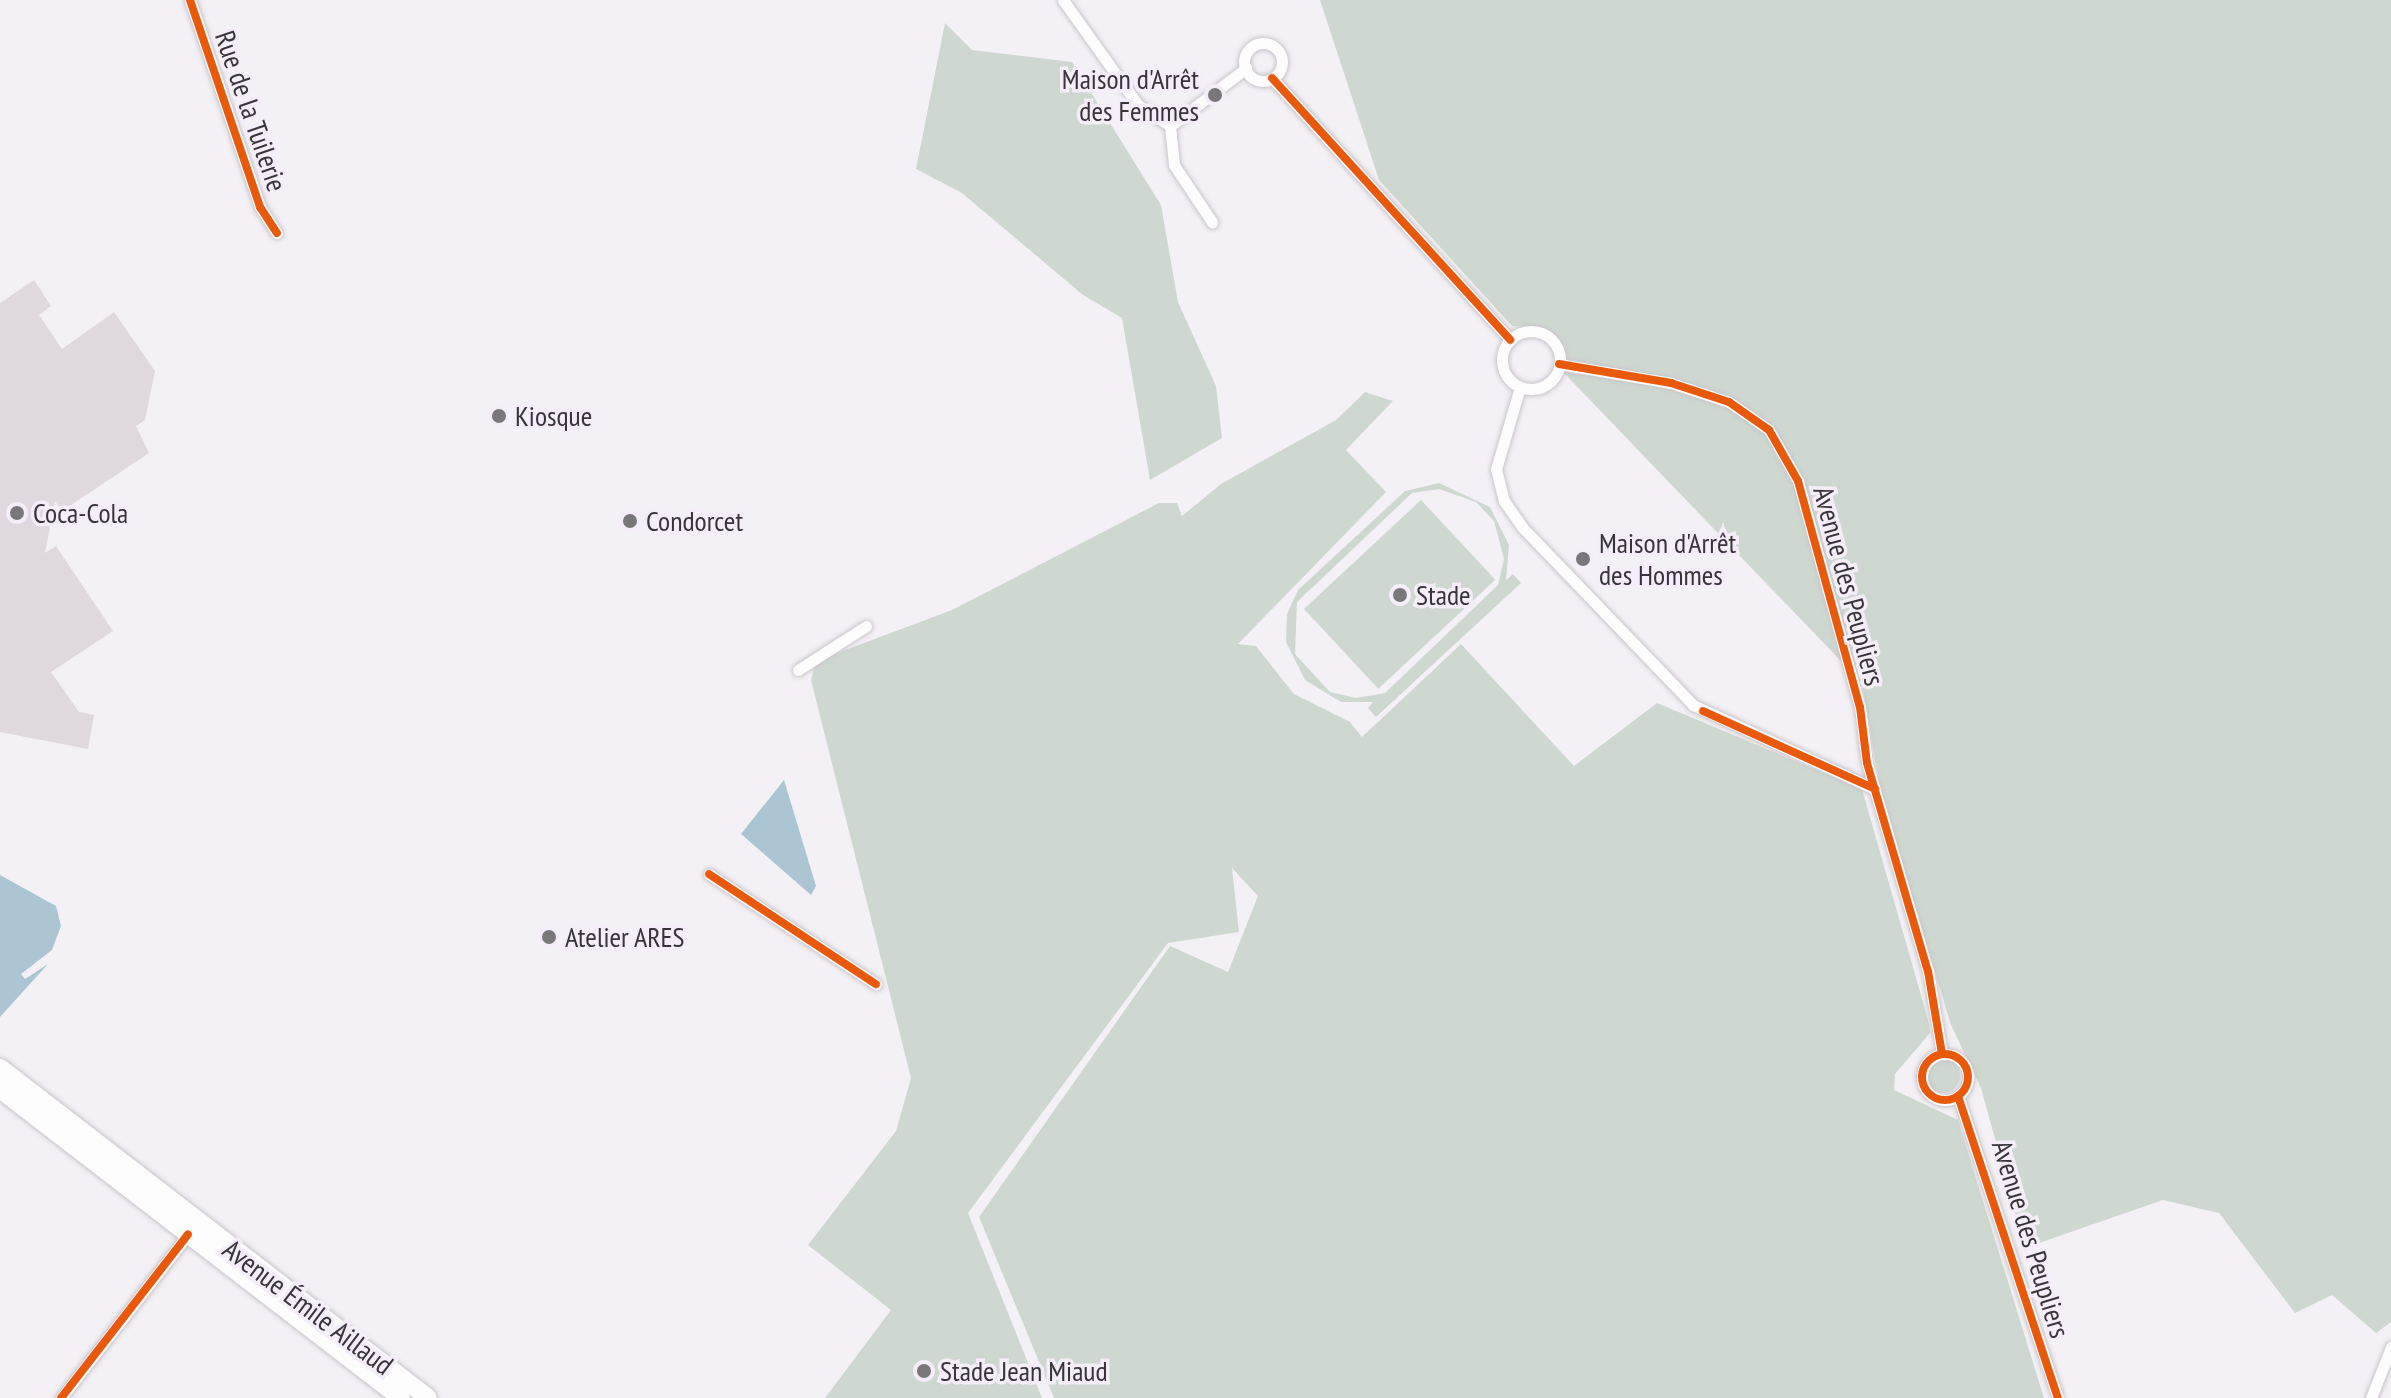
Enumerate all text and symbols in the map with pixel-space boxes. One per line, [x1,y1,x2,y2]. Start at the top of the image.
street label: Rue de la Tuilerie [208,26,294,196]
place label: Maison d'Arrêt des Femmes [1062,62,1199,128]
marker: Maison d'Arrêt des Femmes [1206,86,1224,104]
place label: Kiosque [515,399,592,433]
marker: Kiosque [490,407,508,425]
street label: Avenue des Peupliers [1806,483,1892,689]
place label: Coca-Cola [33,496,128,530]
marker: Coca-Cola [8,504,26,522]
place label: Condorcet [646,504,743,538]
marker: Condorcet [621,512,639,530]
place label: Maison d'Arrêt des Hommes [1599,526,1736,592]
marker: Maison d'Arrêt des Hommes [1574,550,1592,568]
place label: Stade [1416,578,1471,612]
marker: Stade [1391,586,1409,604]
place label: Atelier ARES [565,920,685,954]
marker: Atelier ARES [540,928,558,946]
street label: Avenue des Peupliers [1985,1136,2077,1342]
street label: Avenue Émile Aillaud [216,1232,400,1382]
place label: Stade Jean Miaud [940,1354,1108,1388]
marker: Stade Jean Miaud [915,1362,933,1380]

